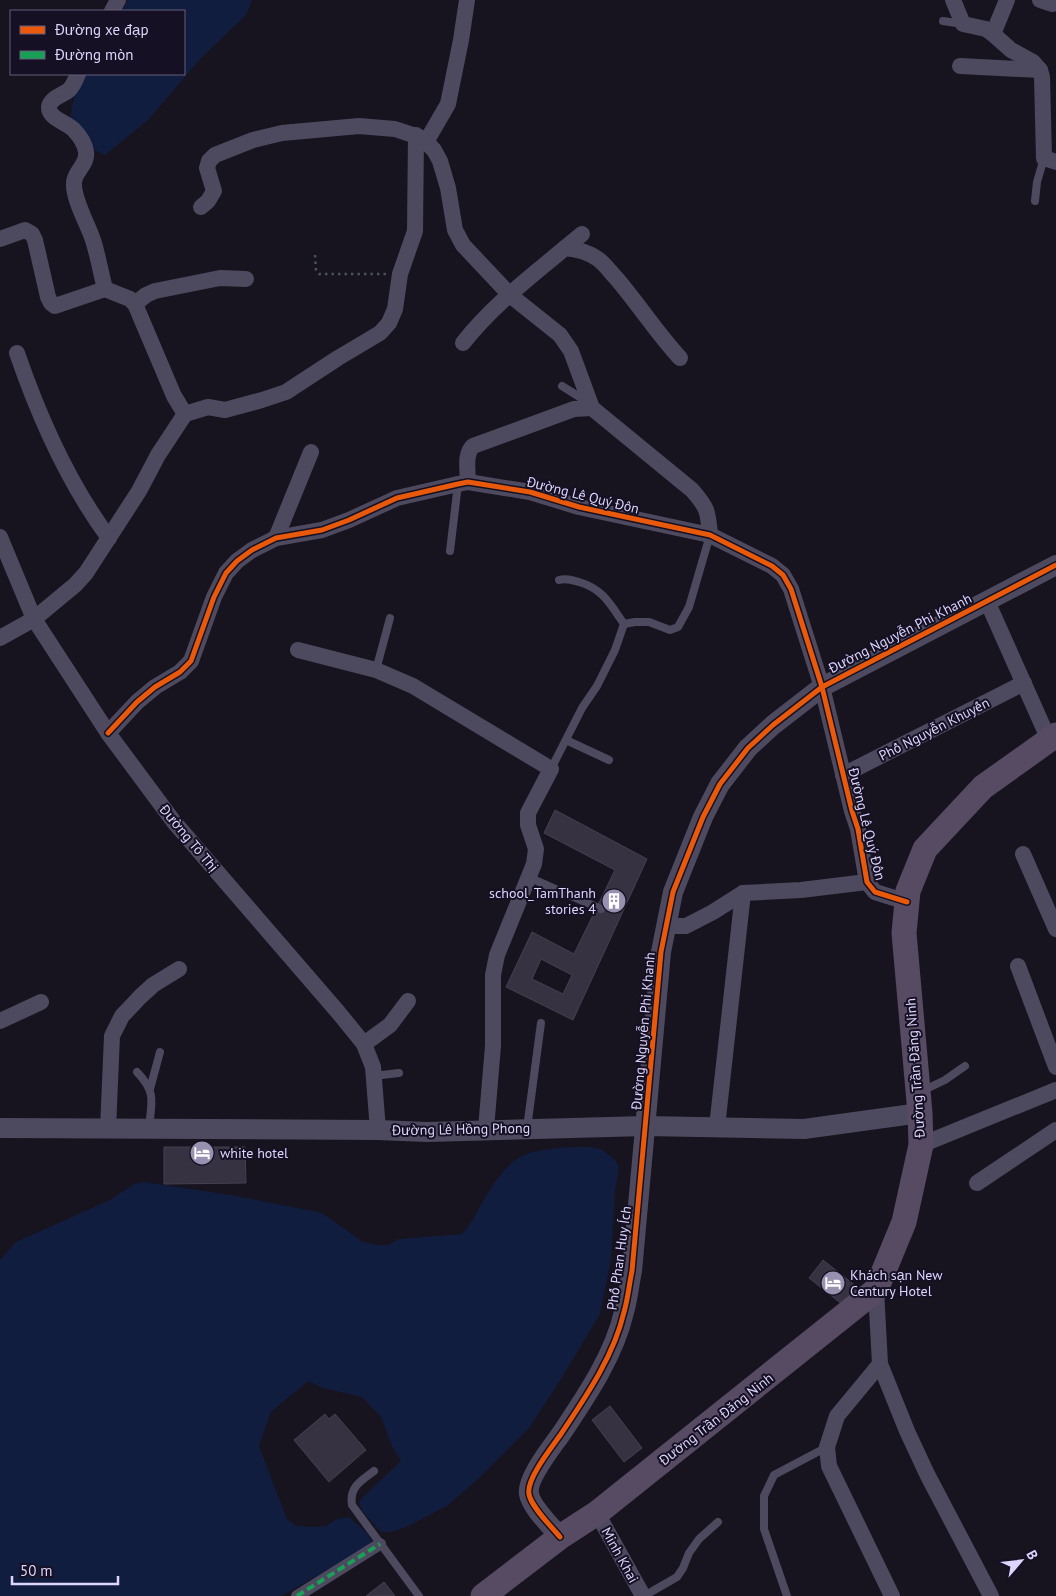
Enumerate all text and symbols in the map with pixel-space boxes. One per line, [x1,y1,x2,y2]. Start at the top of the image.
legend [10,10,185,75]
text: Đường xe đạp [54,20,149,39]
text: Đường mòn [54,45,133,64]
street label: Đường Lê Quý Đôn [524,472,641,518]
street label: Đường Nguyễn Phi Khanh [824,589,975,677]
street label: Phố Nguyễn Khuyến [876,693,992,765]
street label: Đường Lê Quý Đôn [844,765,890,882]
street label: Đường Tô Thị [155,800,222,875]
place label: school_TamThanh stories 4 [489,884,596,918]
building icon: school_TamThanh stories 4 [601,888,627,914]
street label: Đường Nguyễn Phi Khanh [627,951,659,1112]
street label: Đường Trần Đăng Ninh [901,998,929,1139]
street label: Đường Lê Hồng Phong [391,1119,530,1139]
hotel icon: white hotel [189,1140,215,1166]
place label: white hotel [220,1144,288,1162]
street label: Phố Phan Huy Ích [603,1205,635,1311]
place label: Khách sạn New Century Hotel [850,1266,943,1300]
hotel icon: Khách sạn New Century Hotel [820,1270,846,1296]
street label: Đường Trần Đăng Ninh [654,1369,777,1470]
street label: Minh Khai [597,1524,643,1586]
north arrow [996,1536,1046,1586]
text: B [1023,1547,1042,1563]
scale bar [12,1554,119,1586]
text: 50 m [20,1561,53,1580]

